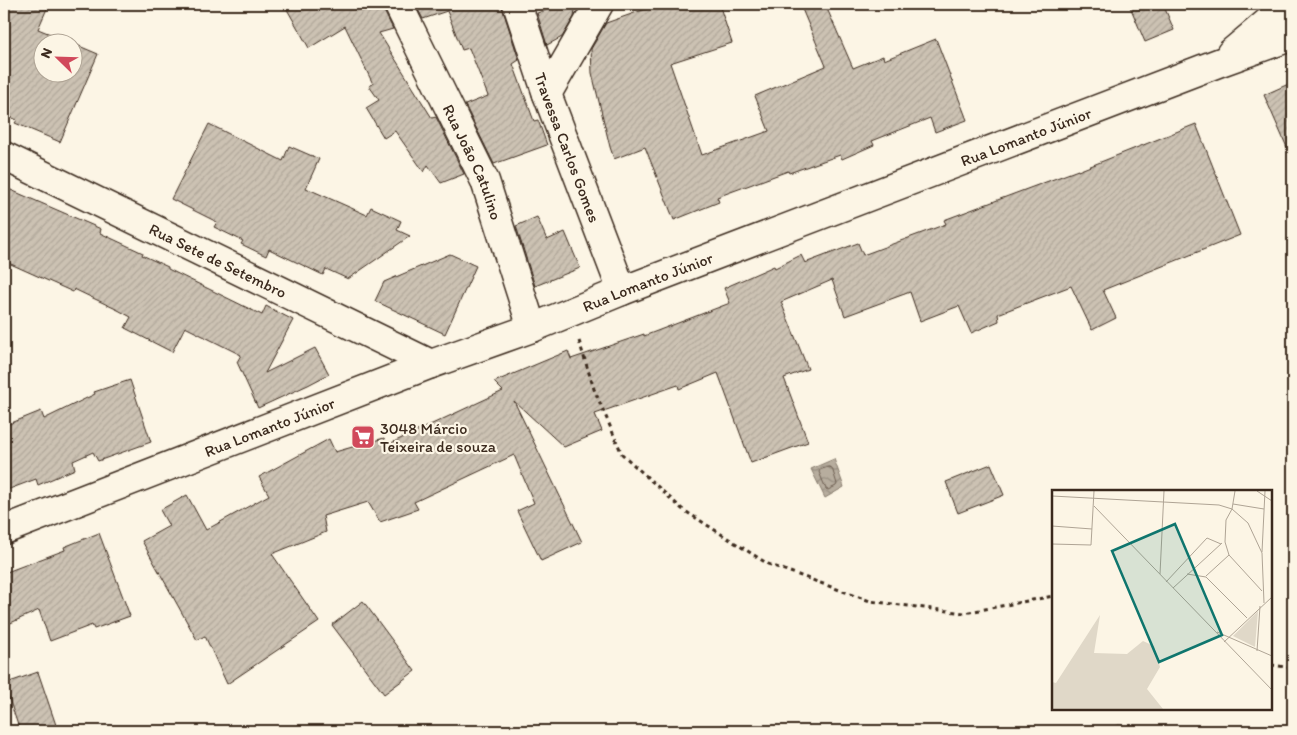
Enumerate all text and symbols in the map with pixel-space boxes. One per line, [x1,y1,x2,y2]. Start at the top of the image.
north arrow [32,32,82,82]
text: N [37,45,56,61]
street label: Travessa Carlos Gomes [531,70,604,225]
street label: Rua João Catulino [439,101,506,222]
street label: Rua Lomanto Júnior [958,103,1094,170]
street label: Rua Sete de Setembro [146,219,290,302]
street label: Rua Lomanto Júnior [580,248,716,316]
street label: Rua Lomanto Júnior [202,393,338,461]
place label: 3048 Márcio Teixeira de souza [380,419,497,456]
supermarket icon: 3048 Márcio Teixeira de souza [350,424,376,450]
inset map [1052,490,1272,710]

